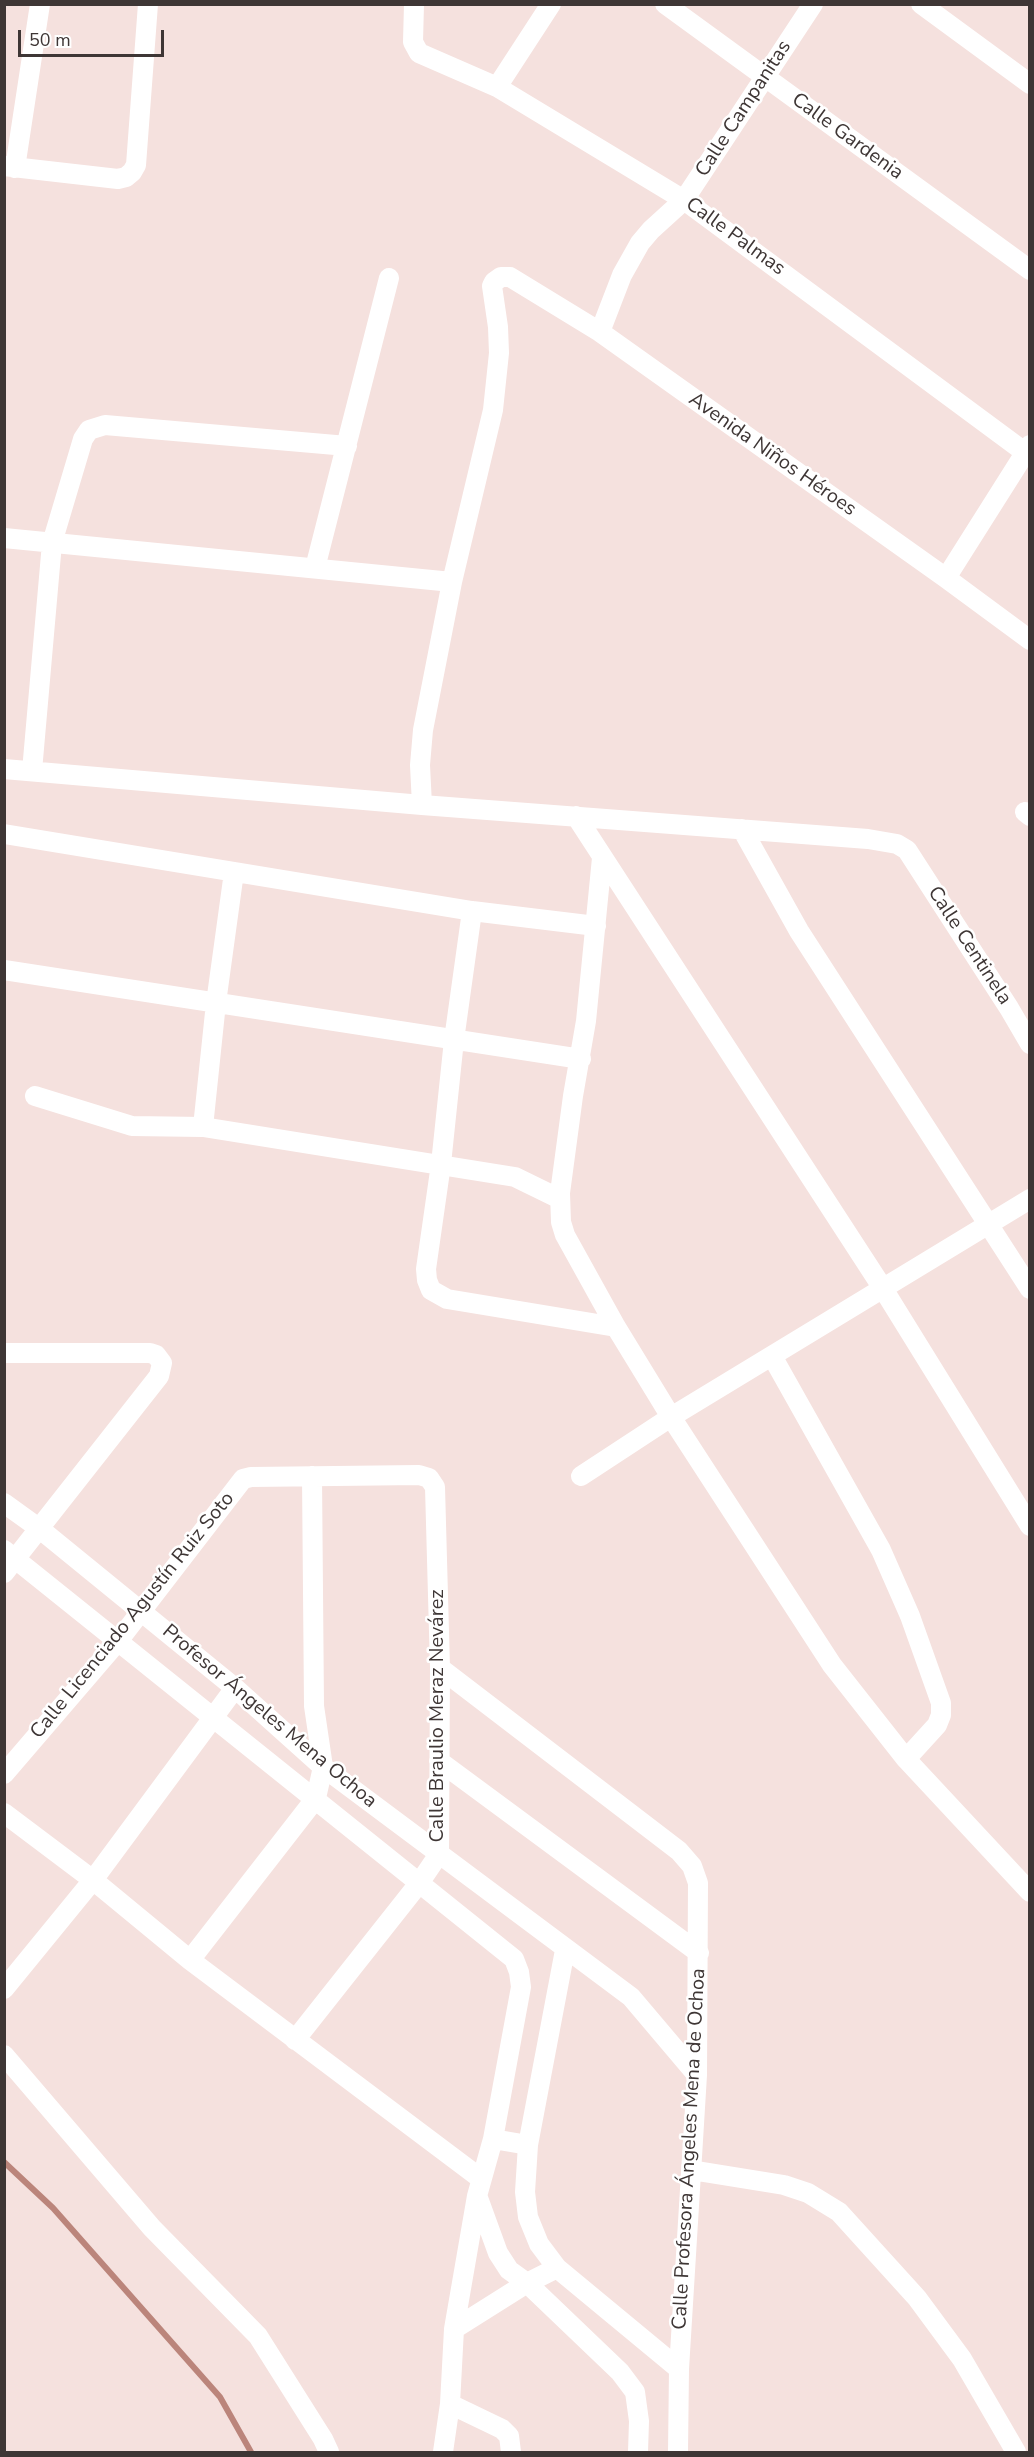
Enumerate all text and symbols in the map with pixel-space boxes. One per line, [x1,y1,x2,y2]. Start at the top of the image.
scale bar [21,18,166,56]
text: 50 m [29,28,71,52]
street label: Calle Campanitas [691,36,797,182]
street label: Calle Gardenia [786,88,908,186]
street label: Calle Palmas [681,193,789,281]
street label: Avenida Niños Héroes [684,388,860,522]
street label: Calle Centinela [922,882,1016,1010]
street label: Calle Licenciado Agustín Ruiz Soto [26,1488,240,1744]
street label: Calle Braulio Meraz Nevárez [426,1589,450,1843]
street label: Profesor Ángeles Mena Ochoa [157,1620,381,1814]
street label: Calle Profesora Ángeles Mena de Ochoa [669,1968,711,2330]

